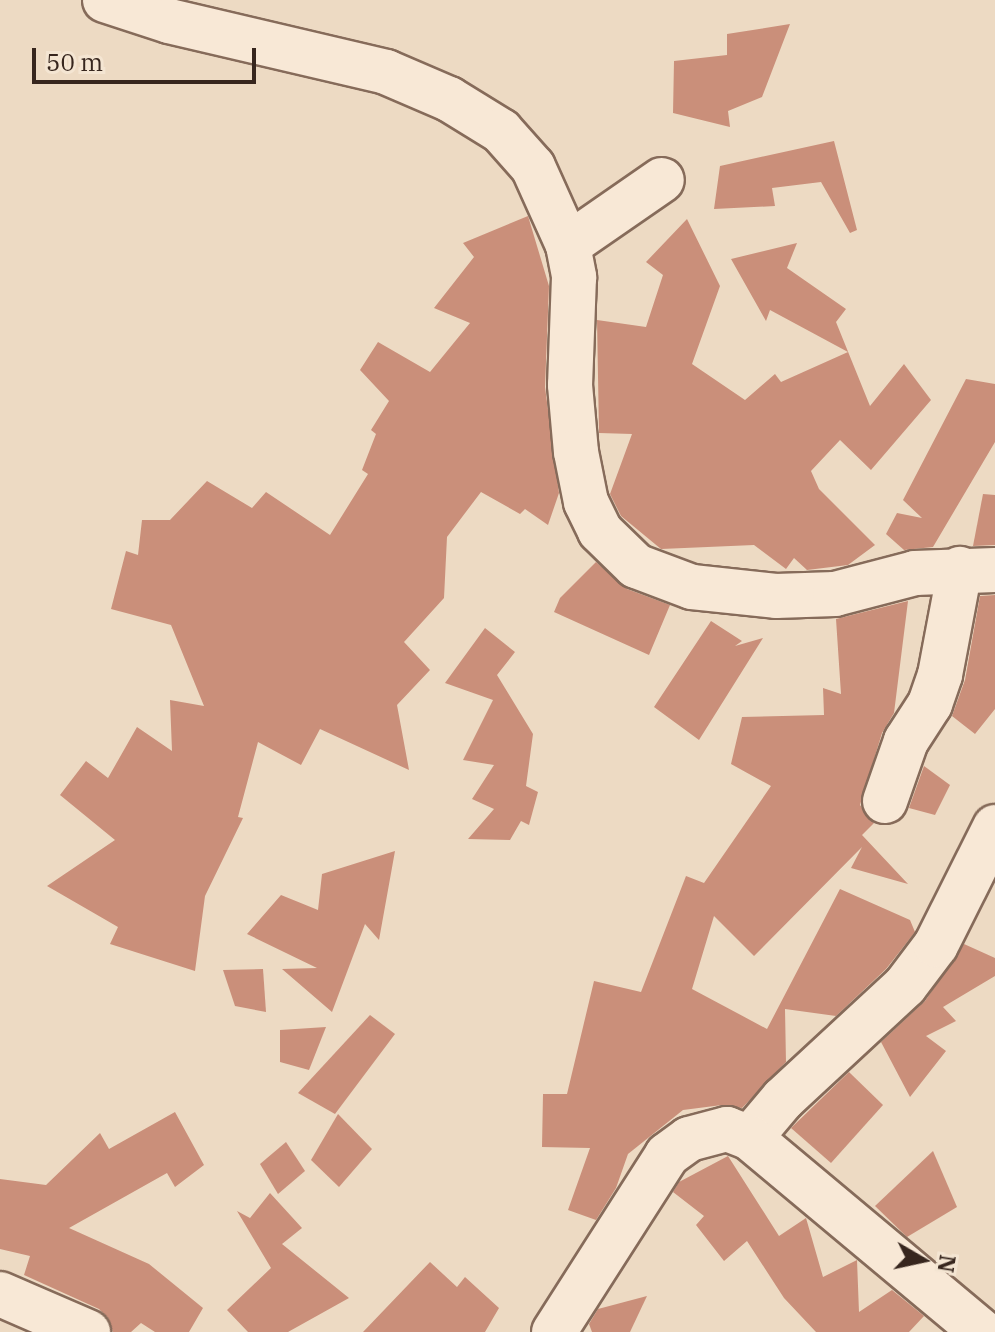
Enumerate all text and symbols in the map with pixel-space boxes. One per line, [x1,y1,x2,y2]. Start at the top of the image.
scale bar [36,32,260,82]
text: 50 m [46,46,103,78]
north arrow [883,1220,963,1300]
text: N [932,1253,963,1275]

